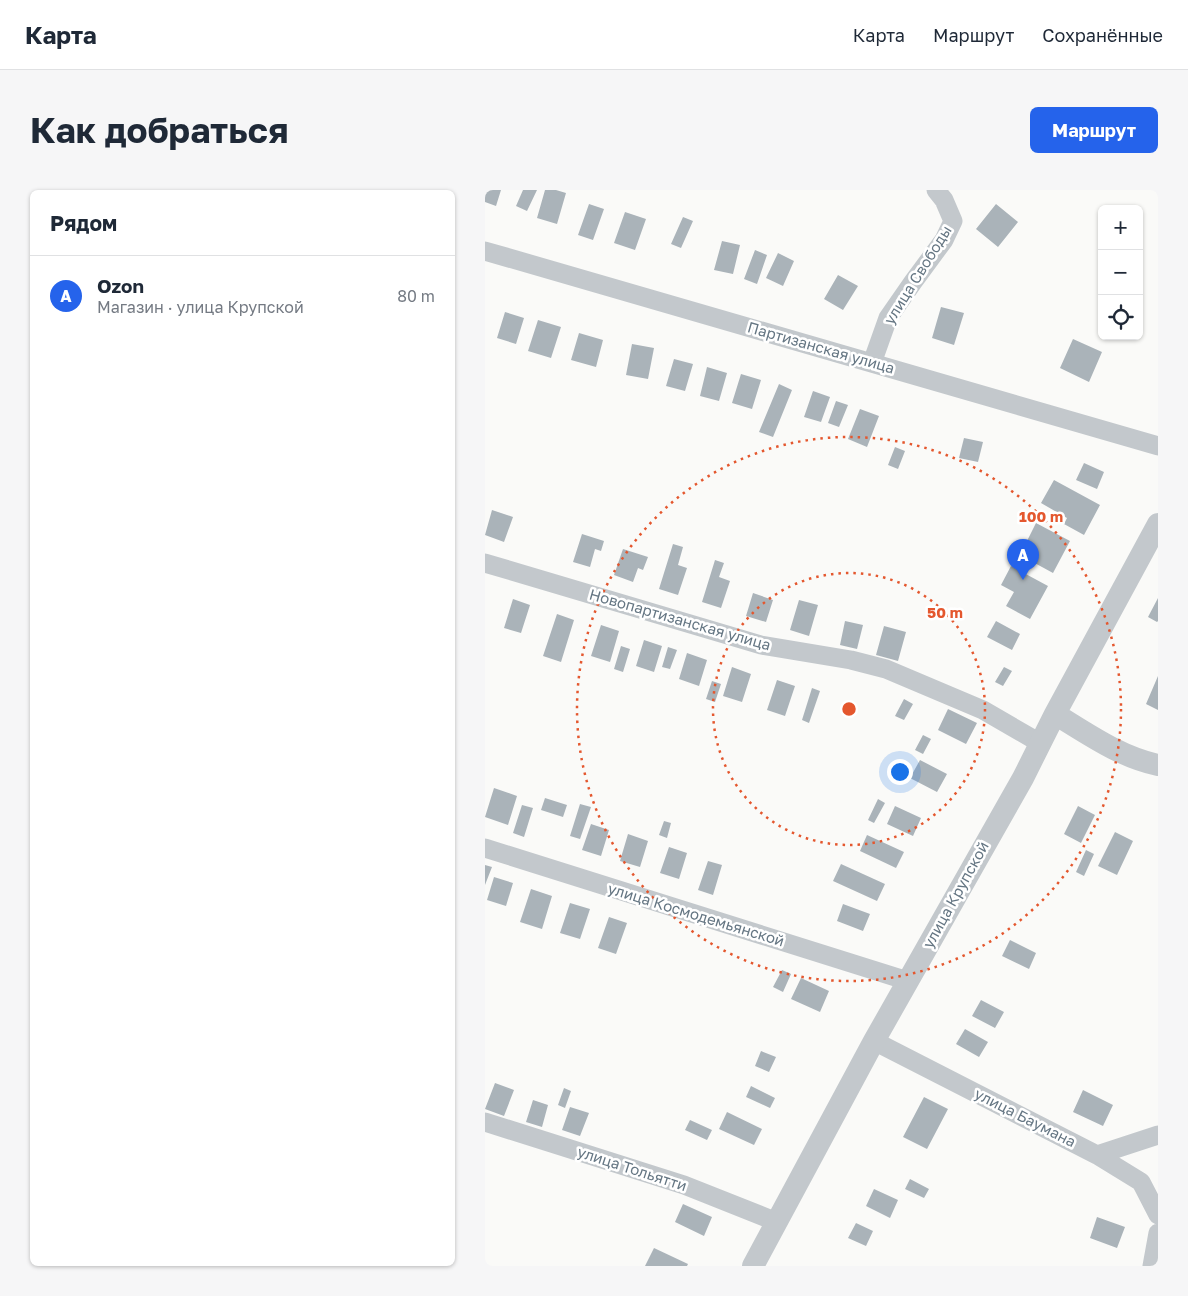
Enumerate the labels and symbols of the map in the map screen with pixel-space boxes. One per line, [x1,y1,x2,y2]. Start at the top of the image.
street label: улица Свободы [880,222,955,327]
street label: Партизанская улица [746,317,897,377]
text: 100 m [1019,507,1063,525]
pin: A [1007,539,1039,580]
street label: Новопартизанская улица [588,585,773,654]
text: 50 m [927,603,963,621]
centre of rings [840,700,858,718]
your location [887,759,913,785]
street label: улица Крупской [918,838,992,951]
street label: улица Космодемьянской [606,879,787,949]
street label: улица Баумана [972,1084,1079,1150]
street label: улица Тольятти [575,1142,689,1194]

